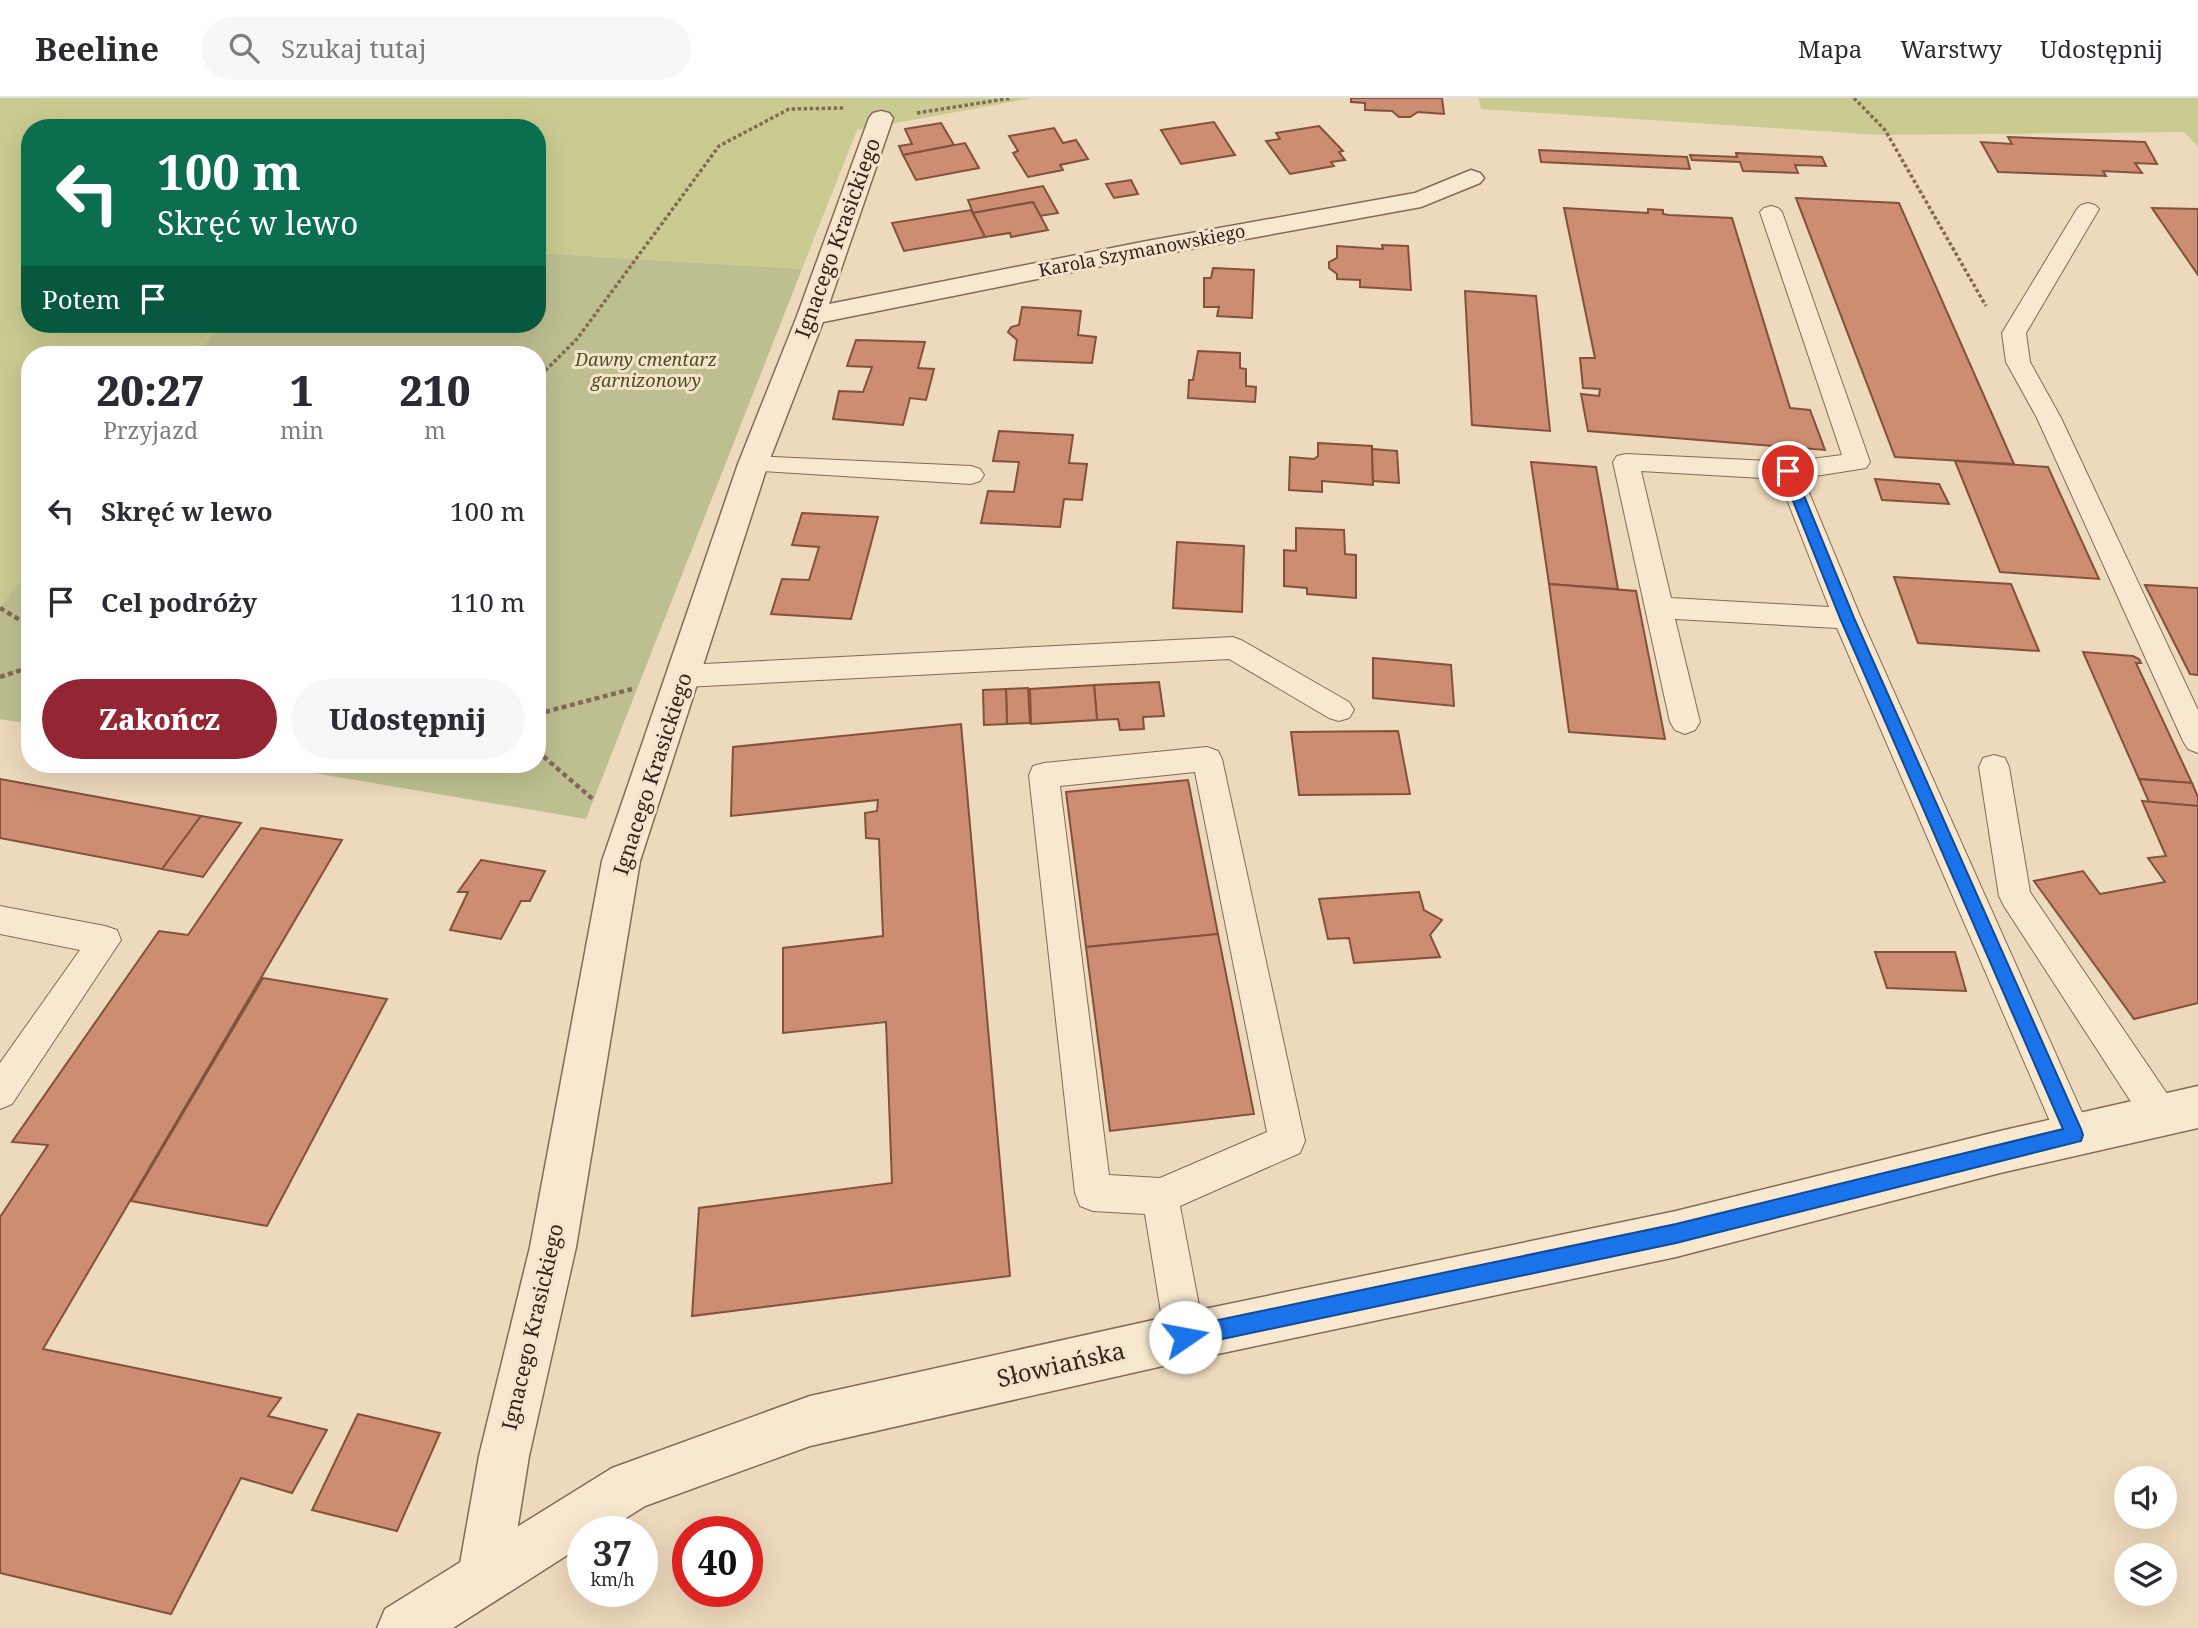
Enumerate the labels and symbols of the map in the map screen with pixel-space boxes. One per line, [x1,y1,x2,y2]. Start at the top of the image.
street label: Ignacego Krasickiego [788,134,886,342]
street label: Karola Szymanowskiego [1036,218,1247,282]
park label: Dawny cmentarz garnizonowy [574,347,717,392]
pin [1758,441,1818,501]
street label: Ignacego Krasickiego [606,669,698,878]
street label: Ignacego Krasickiego [495,1221,569,1433]
position arrow [1148,1300,1222,1374]
street label: Słowiańska [993,1333,1128,1394]
speed limit sign: 40 [672,1516,763,1607]

